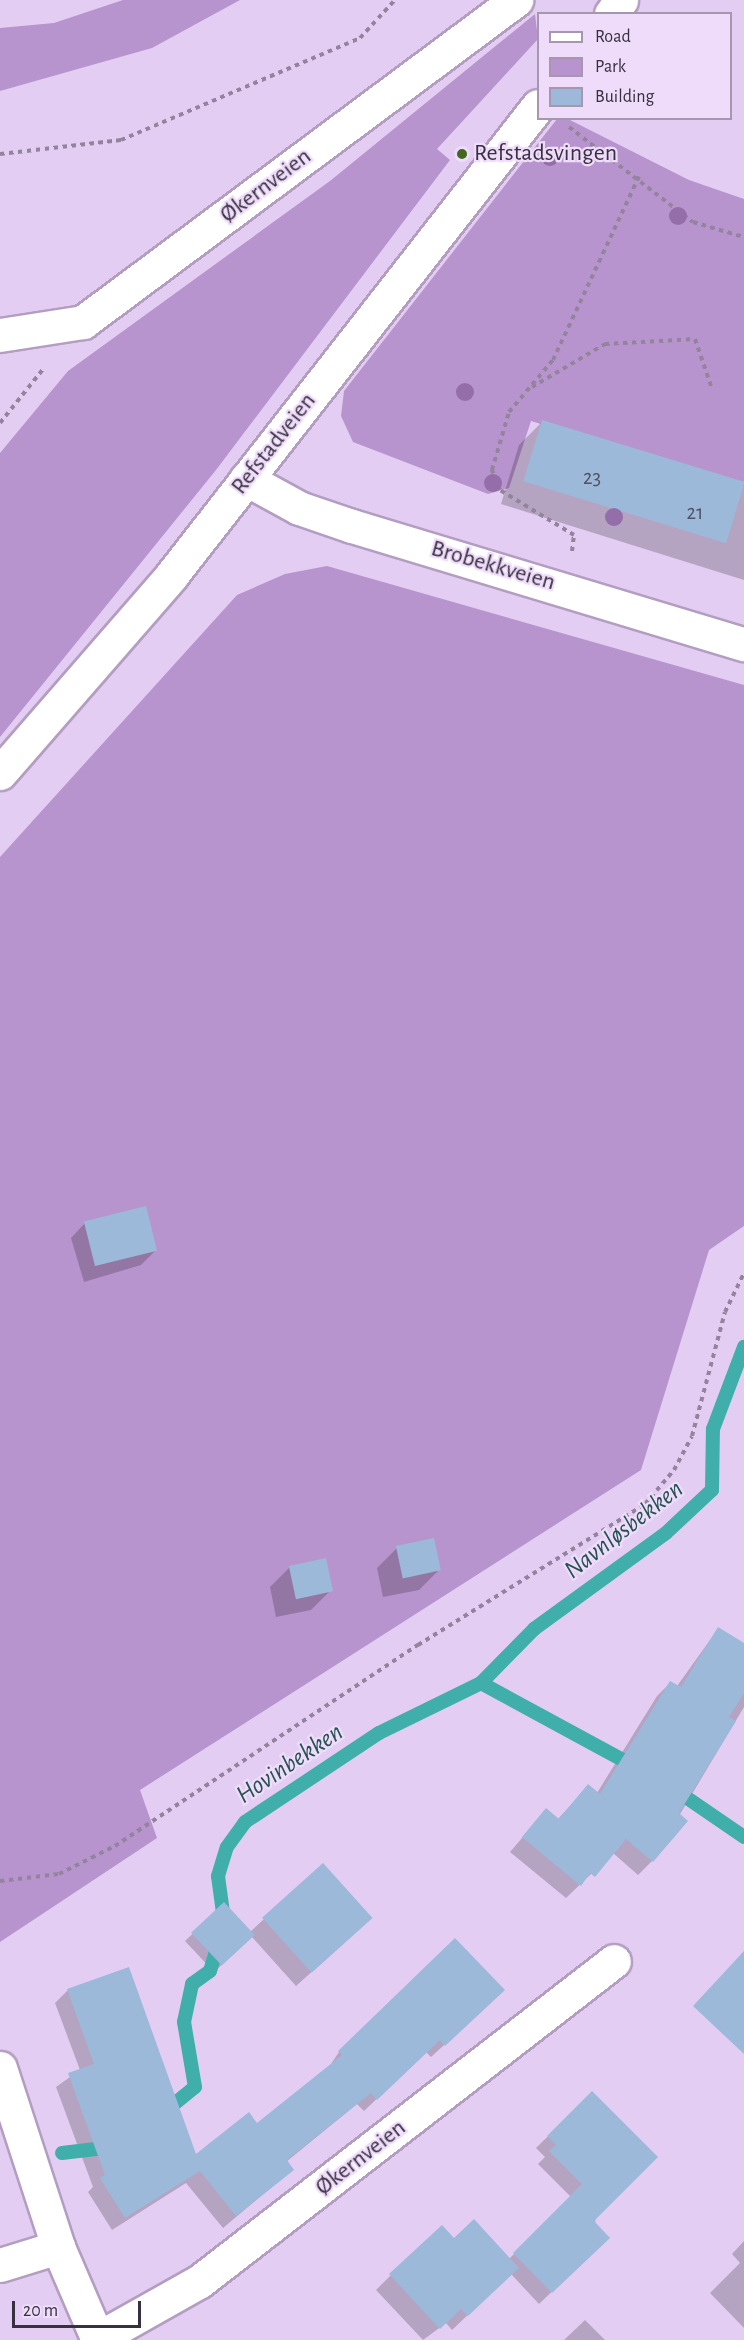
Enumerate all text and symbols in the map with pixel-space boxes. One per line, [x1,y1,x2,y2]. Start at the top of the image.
legend [537,12,732,120]
text: Road [595,28,631,46]
text: Park [595,58,626,76]
text: Building [595,88,654,106]
place label: Refstadsvingen [474,140,617,168]
street label: Økernveien [215,142,317,230]
marker: Refstadsvingen [455,147,469,161]
street label: Refstadveien [225,387,323,501]
house number: 23 [583,465,601,491]
house number: 21 [687,500,703,526]
street label: Brobekkveien [428,535,558,597]
water label: Navnløsbekken [558,1474,690,1586]
water label: Hovinbekken [231,1717,349,1811]
street label: Økernveien [310,2114,412,2202]
scale bar [15,2289,144,2327]
text: 20 m [23,2302,58,2320]

